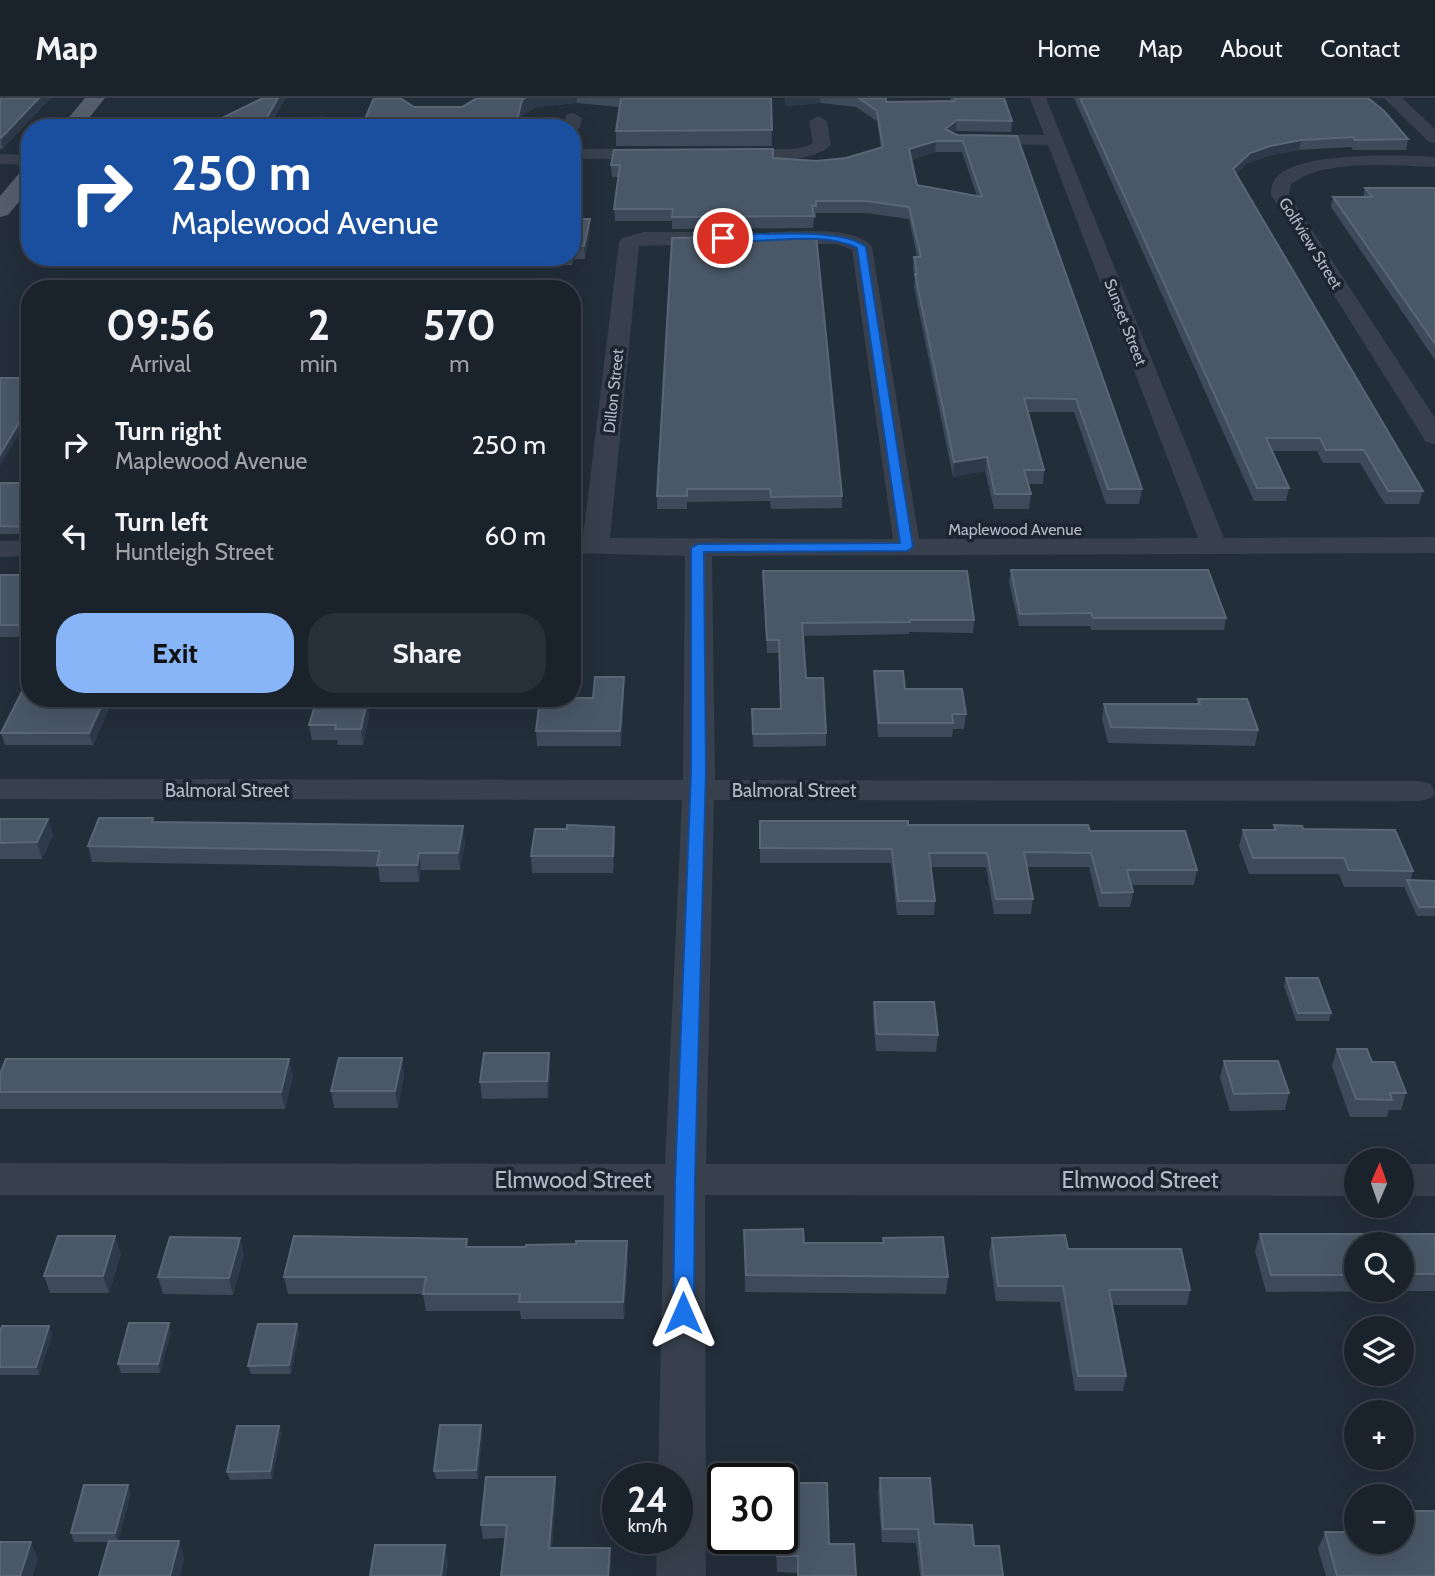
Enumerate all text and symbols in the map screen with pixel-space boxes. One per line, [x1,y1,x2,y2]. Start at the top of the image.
text: Map [35,28,98,68]
text: Home [1037,34,1100,63]
text: Map [1138,34,1183,63]
text: About [1221,34,1283,63]
text: Contact [1321,34,1400,63]
text: 250 m [171,143,311,202]
icon: right [56,147,147,238]
street label: Golfview Street [1275,194,1347,293]
text: Maplewood Avenue [171,203,438,242]
pin [693,208,753,268]
icon: arrive [704,219,742,257]
street label: Sunset Street [1100,276,1151,369]
text: 09:56 [106,299,215,351]
text: 2 [308,299,330,351]
text: 570 [423,299,496,351]
street label: Dillon Street [600,347,627,434]
text: Arrival [130,350,191,378]
text: min [300,350,338,378]
text: m [449,350,469,378]
text: Turn right [115,415,221,447]
icon: right [56,426,94,464]
text: 250 m [472,429,546,461]
text: Maplewood Avenue [115,447,307,475]
text: Turn left [115,506,208,538]
icon: left [56,517,94,555]
text: 60 m [484,520,546,552]
street label: Maplewood Avenue [948,520,1082,539]
text: Huntleigh Street [115,538,274,566]
button: Exit [56,613,294,693]
button: Share [308,613,546,693]
street label: Balmoral Street [165,779,290,802]
street label: Balmoral Street [732,779,857,802]
north arrow [1344,1148,1414,1218]
map controls [1344,1148,1414,1554]
street label: Elmwood Street [494,1166,652,1194]
street label: Elmwood Street [1061,1166,1219,1194]
button: search [1344,1232,1414,1302]
position arrow [646,1276,720,1350]
button: layers [1344,1316,1414,1386]
button: + [1344,1400,1414,1470]
speed limit sign: 30 [707,1463,798,1554]
text: 24 [627,1478,668,1521]
button: − [1344,1484,1414,1554]
text: km/h [628,1515,667,1537]

